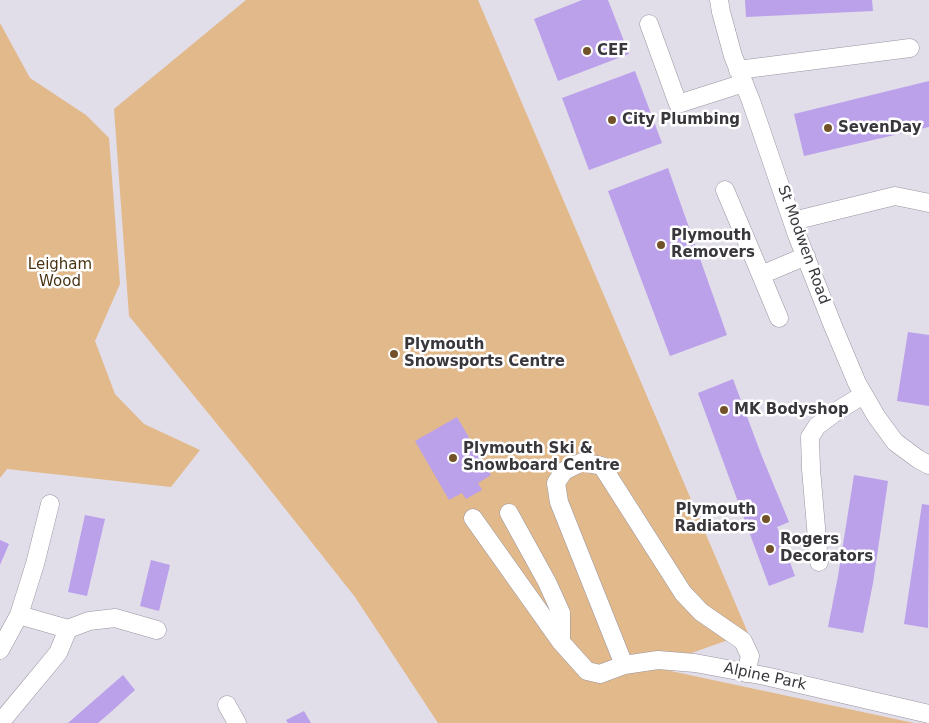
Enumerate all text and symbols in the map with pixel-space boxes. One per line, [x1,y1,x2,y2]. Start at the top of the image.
place label: CEF [597,42,629,60]
marker: CEF [581,45,593,57]
place label: City Plumbing [622,111,740,129]
marker: City Plumbing [606,114,618,126]
place label: SevenDay [838,119,921,137]
marker: SevenDay [822,122,834,134]
street label: St Modwen Road [773,183,833,307]
place label: Plymouth Removers [671,227,755,262]
marker: Plymouth Removers [655,239,667,251]
park label: Leigham Wood [28,256,92,291]
place label: Plymouth Snowsports Centre [404,336,565,371]
marker: Plymouth Snowsports Centre [388,348,400,360]
place label: MK Bodyshop [734,401,849,419]
marker: MK Bodyshop [718,404,730,416]
place label: Plymouth Ski & Snowboard Centre [463,440,620,475]
marker: Plymouth Ski & Snowboard Centre [447,452,459,464]
place label: Plymouth Radiators [675,501,756,536]
marker: Plymouth Radiators [760,513,772,525]
place label: Rogers Decorators [780,531,873,566]
marker: Rogers Decorators [764,543,776,555]
street label: Alpine Park [722,659,808,695]

